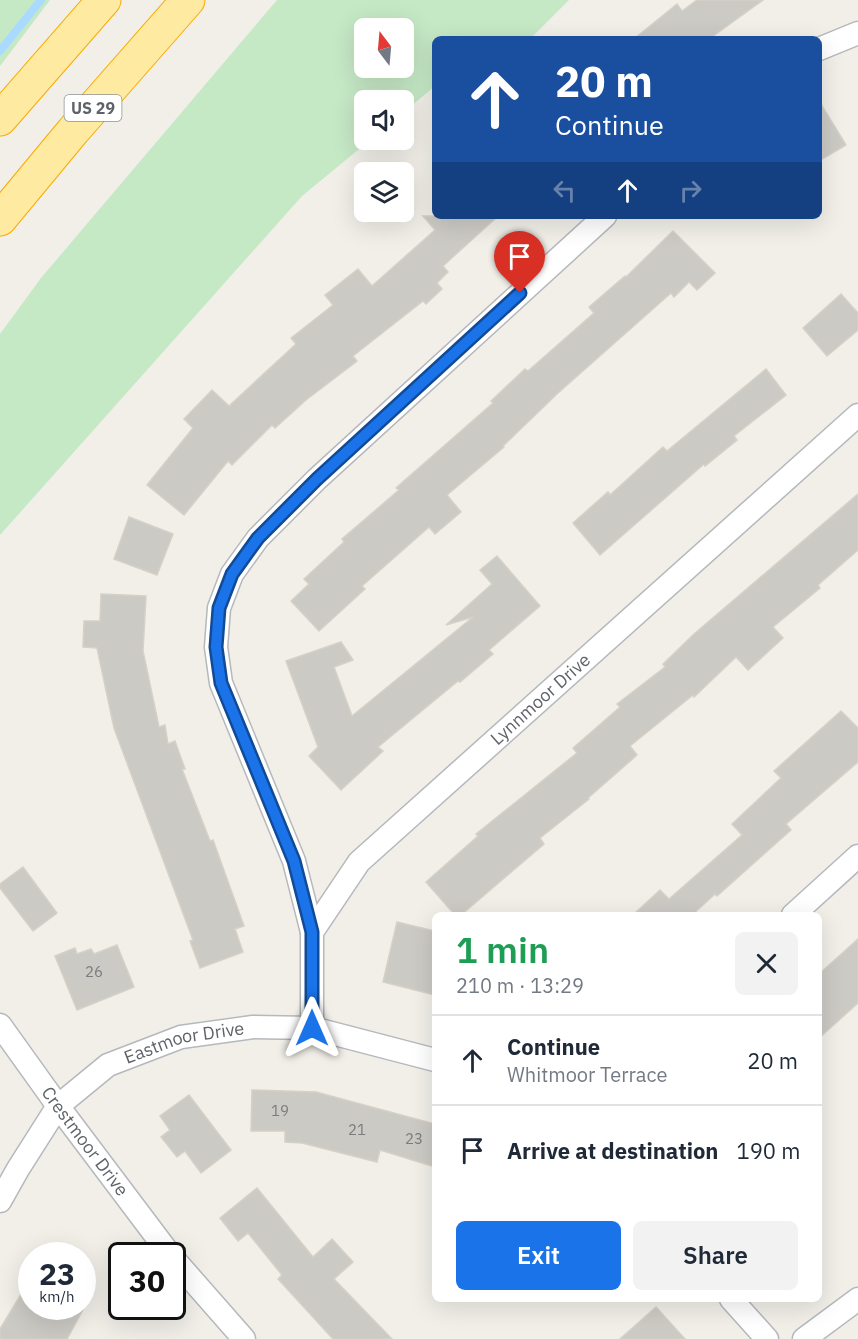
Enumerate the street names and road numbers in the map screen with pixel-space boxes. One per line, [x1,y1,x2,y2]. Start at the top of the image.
road number: US 29 [64,95,122,121]
street label: Lynnmoor Drive [485,648,595,750]
street label: Eastmoor Drive [121,1016,246,1069]
street label: Crestmoor Drive [37,1082,134,1201]

